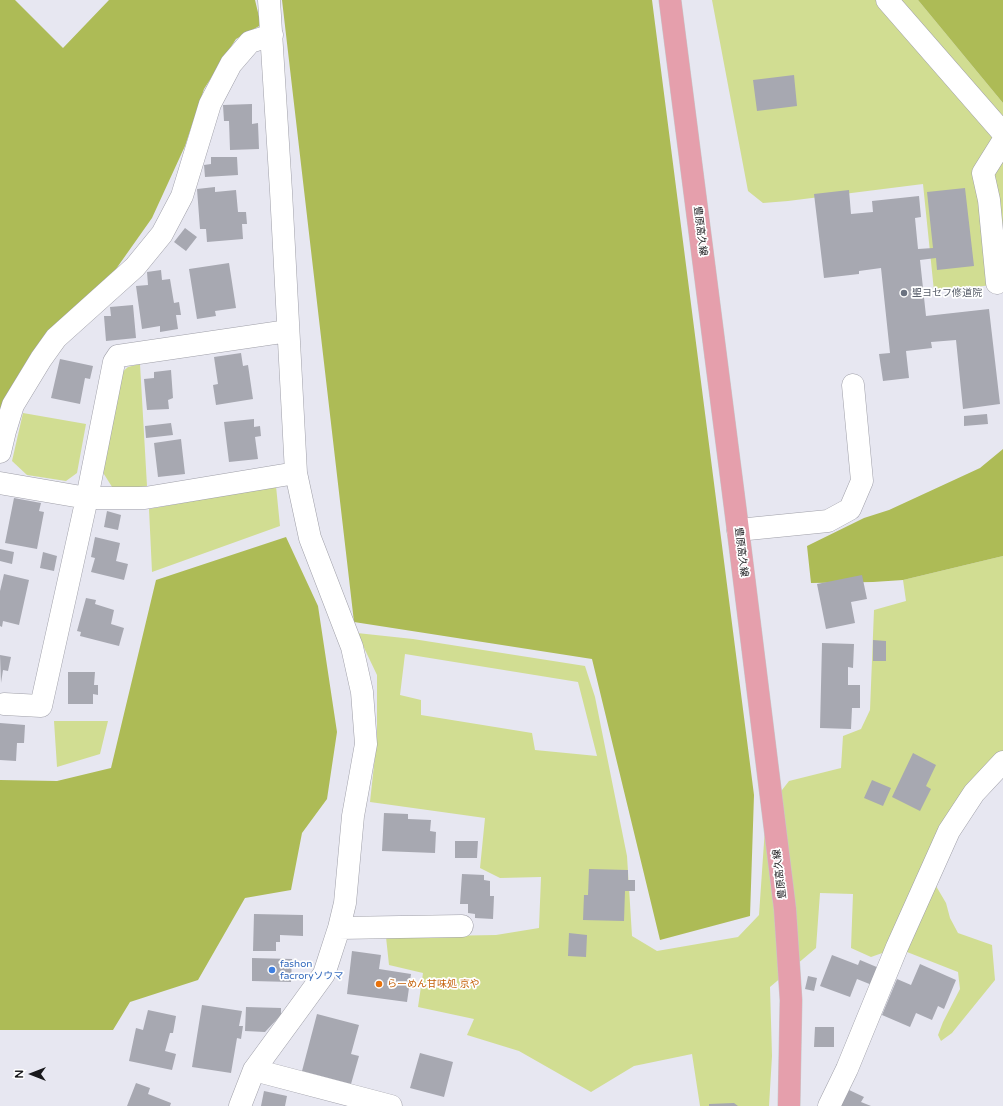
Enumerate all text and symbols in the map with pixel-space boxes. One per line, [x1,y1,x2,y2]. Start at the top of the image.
street label: 豊原高久線 [691,205,709,257]
place label: 聖ヨセフ修道院 [912,287,982,299]
marker: 聖ヨセフ修道院 [899,288,909,298]
street label: 豊原高久線 [732,526,750,578]
street label: 豊原高久線 [771,848,789,900]
place label: fashon facroryソウマ [280,958,344,982]
marker: fashon facroryソウマ [267,965,277,975]
place label: らーめん甘味処 京や [387,978,480,990]
marker: らーめん甘味処 京や [374,979,384,989]
north arrow [12,1054,52,1094]
text: N [13,1070,26,1078]

